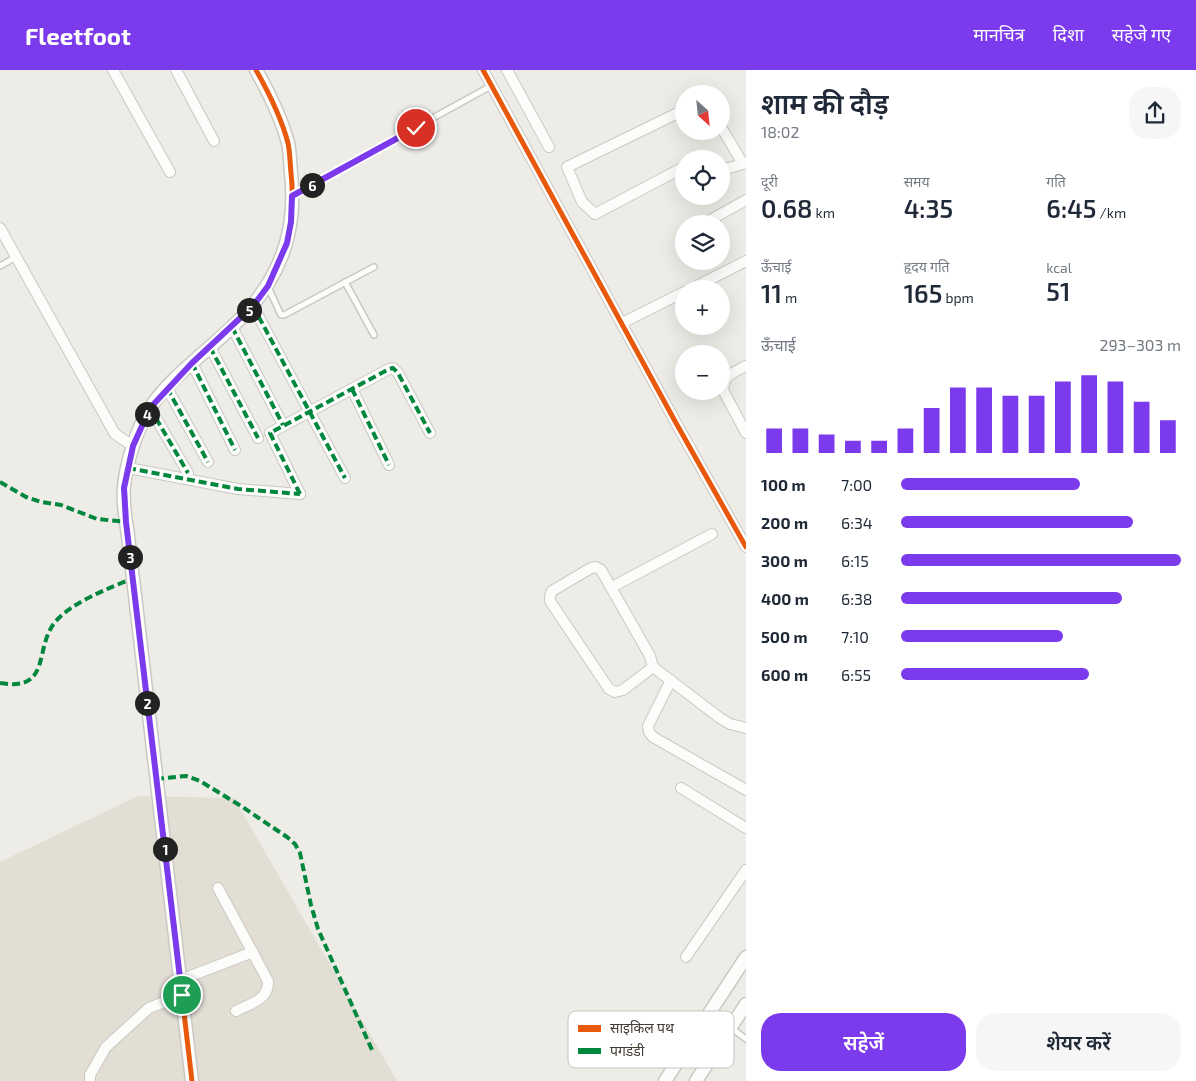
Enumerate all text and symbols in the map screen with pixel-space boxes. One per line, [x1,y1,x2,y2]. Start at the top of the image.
text: Fleetfoot [25,21,131,50]
text: मानचित्र [973,23,1025,45]
text: दिशा [1053,23,1084,45]
text: सहेजे गए [1112,23,1171,45]
north arrow [675,85,730,140]
map controls [675,85,730,400]
text: शाम की दौड़ [761,86,889,120]
button: share [1129,87,1181,139]
pin [395,107,437,149]
icon: check [402,114,430,142]
text: 18:02 [761,122,800,141]
button: locate [675,150,730,205]
pin: 6 [300,172,324,198]
text: दूरी [761,173,778,190]
text: समय [904,173,930,190]
text: गति [1046,173,1066,190]
text: 6 [308,177,317,194]
text: 0.68 [761,193,812,223]
text: 4:35 [904,193,953,223]
text: 6:45 [1046,193,1096,223]
text: km [812,204,835,221]
text: /km [1096,204,1126,221]
button: layers [675,215,730,270]
text: ऊँचाई [761,258,791,275]
text: हृदय गति [904,258,950,275]
text: kcal [1046,259,1072,276]
text: 51 [1046,276,1070,306]
text: 11 [761,278,782,308]
text: 165 [904,278,942,308]
button: + [675,280,730,335]
text: m [782,289,797,306]
text: bpm [942,289,974,306]
pin: 5 [236,298,262,322]
text: 5 [246,302,253,319]
text: ऊँचाई [761,335,796,354]
text: 293–303 m [1099,335,1181,354]
button: − [675,345,730,400]
pin: 4 [134,402,160,426]
text: 4 [143,406,152,423]
text: 100 m [761,475,806,494]
text: 7:00 [841,475,872,494]
text: 200 m [761,513,808,532]
text: 6:34 [841,513,873,532]
pin: 3 [118,544,142,570]
text: 3 [127,549,134,566]
text: 300 m [761,551,808,570]
text: 6:15 [841,551,869,570]
text: 400 m [761,589,809,608]
text: 6:38 [841,589,873,608]
text: 500 m [761,627,808,646]
text: 7:10 [841,627,869,646]
text: 600 m [761,665,808,684]
text: 6:55 [841,665,871,684]
pin: 2 [134,690,160,716]
text: 2 [143,695,152,712]
pin: 1 [152,836,178,862]
text: 1 [162,841,169,858]
pin [161,974,203,1016]
icon: arrive [168,981,196,1009]
legend [568,1011,734,1068]
button: सहेजें [761,1013,966,1071]
button: शेयर करें [976,1013,1181,1071]
text: साइकिल पथ [610,1019,675,1036]
text: पगडंडी [610,1042,645,1059]

